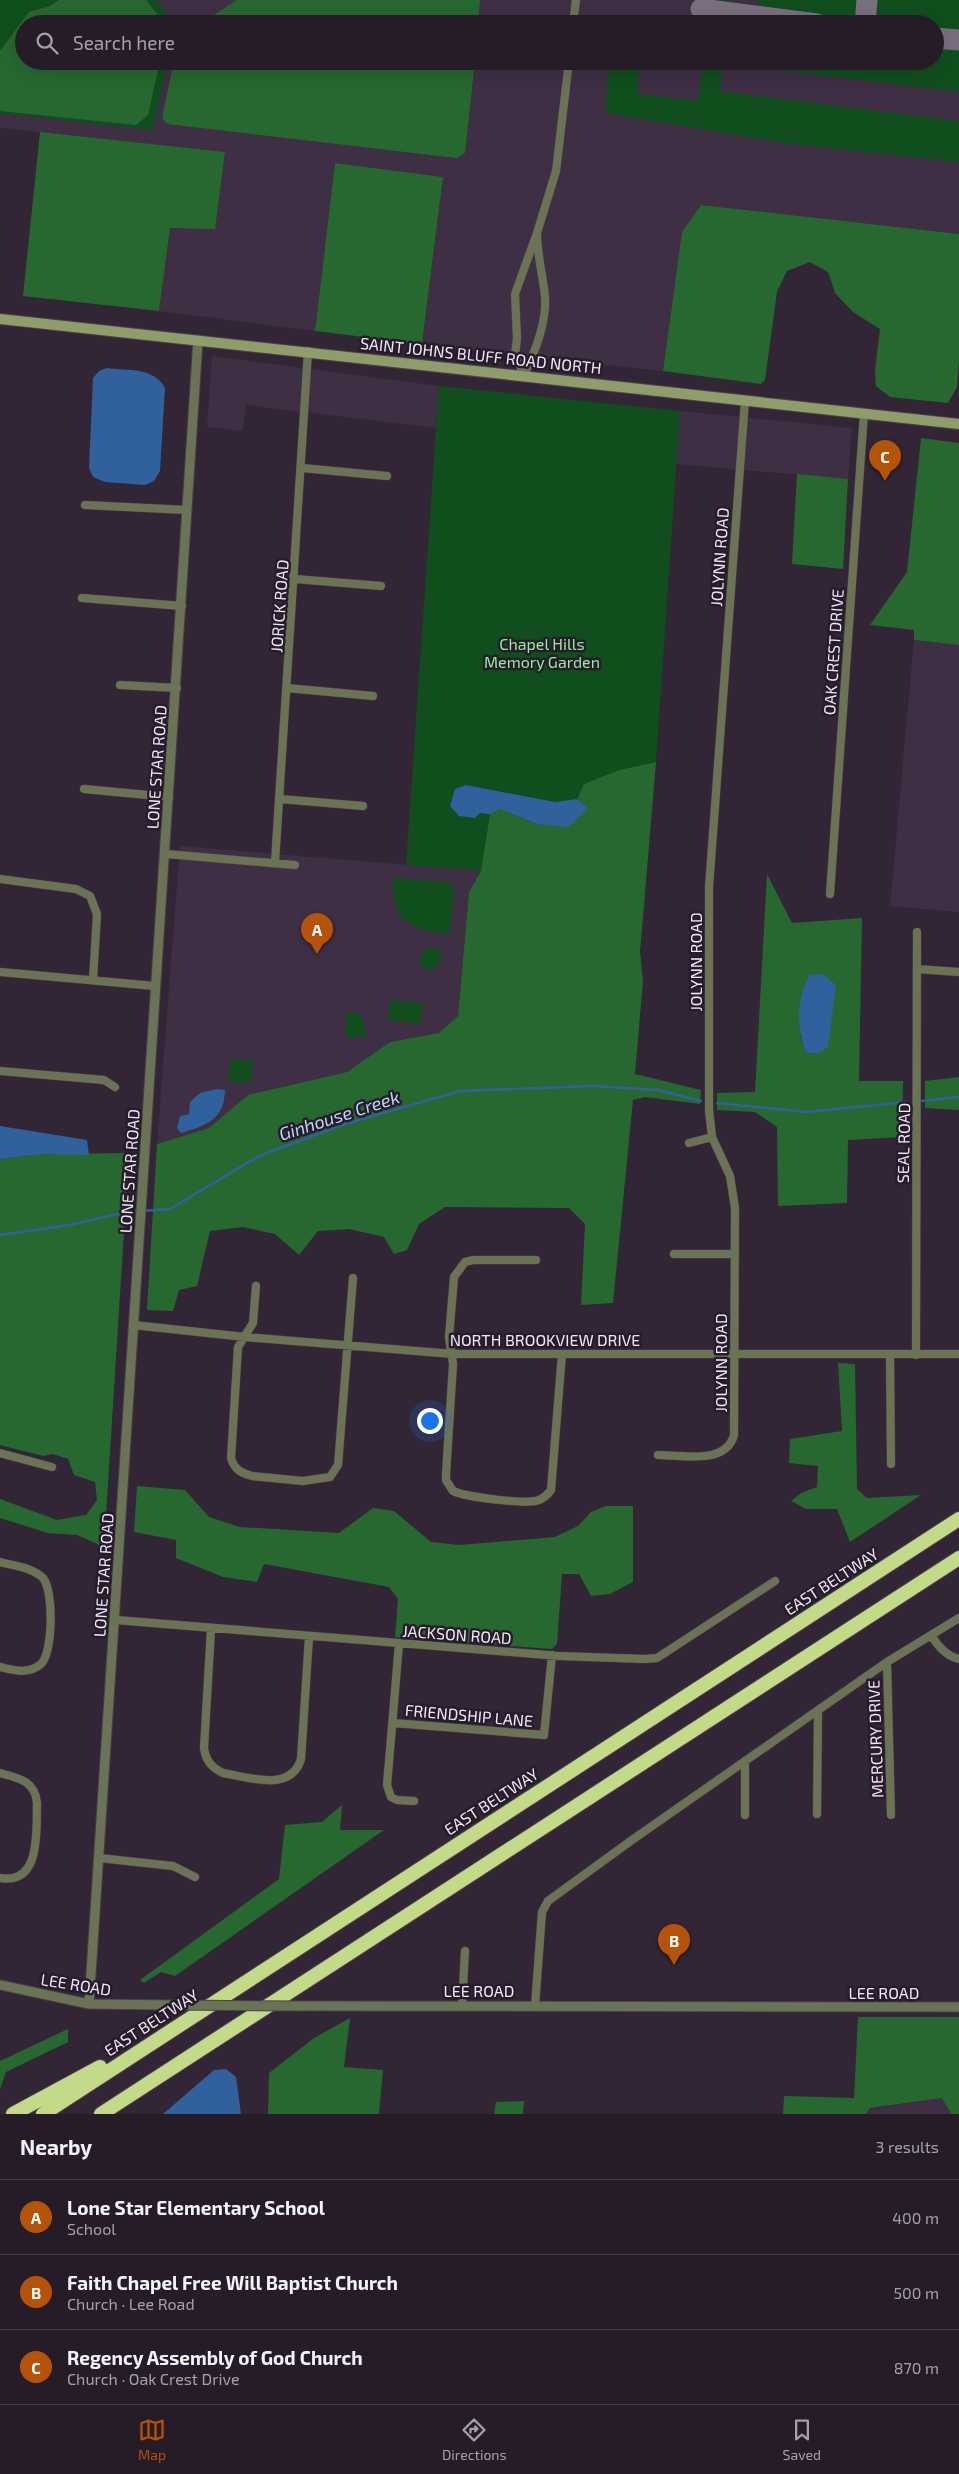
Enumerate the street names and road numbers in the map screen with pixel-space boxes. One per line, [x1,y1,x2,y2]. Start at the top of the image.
street label: SAINT JOHNS BLUFF ROAD NORTH [359,333,603,377]
street label: JOLYNN ROAD [706,507,732,607]
street label: JORICK ROAD [266,559,292,653]
street label: OAK CREST DRIVE [819,588,847,716]
street label: LONE STAR ROAD [142,704,170,830]
street label: JOLYNN ROAD [686,912,705,1012]
street label: SEAL ROAD [893,1103,913,1183]
street label: LONE STAR ROAD [115,1108,143,1234]
street label: JOLYNN ROAD [711,1313,730,1413]
street label: NORTH BROOKVIEW DRIVE [450,1330,640,1349]
street label: LONE STAR ROAD [89,1512,117,1638]
street label: EAST BELTWAY [780,1544,882,1618]
street label: JACKSON ROAD [402,1621,512,1647]
street label: MERCURY DRIVE [863,1680,887,1798]
street label: FRIENDSHIP LANE [404,1700,534,1730]
street label: EAST BELTWAY [440,1764,542,1838]
street label: LEE ROAD [40,1969,112,1999]
street label: LEE ROAD [444,1981,514,2000]
street label: LEE ROAD [849,1983,919,2002]
street label: EAST BELTWAY [100,1985,202,2059]

